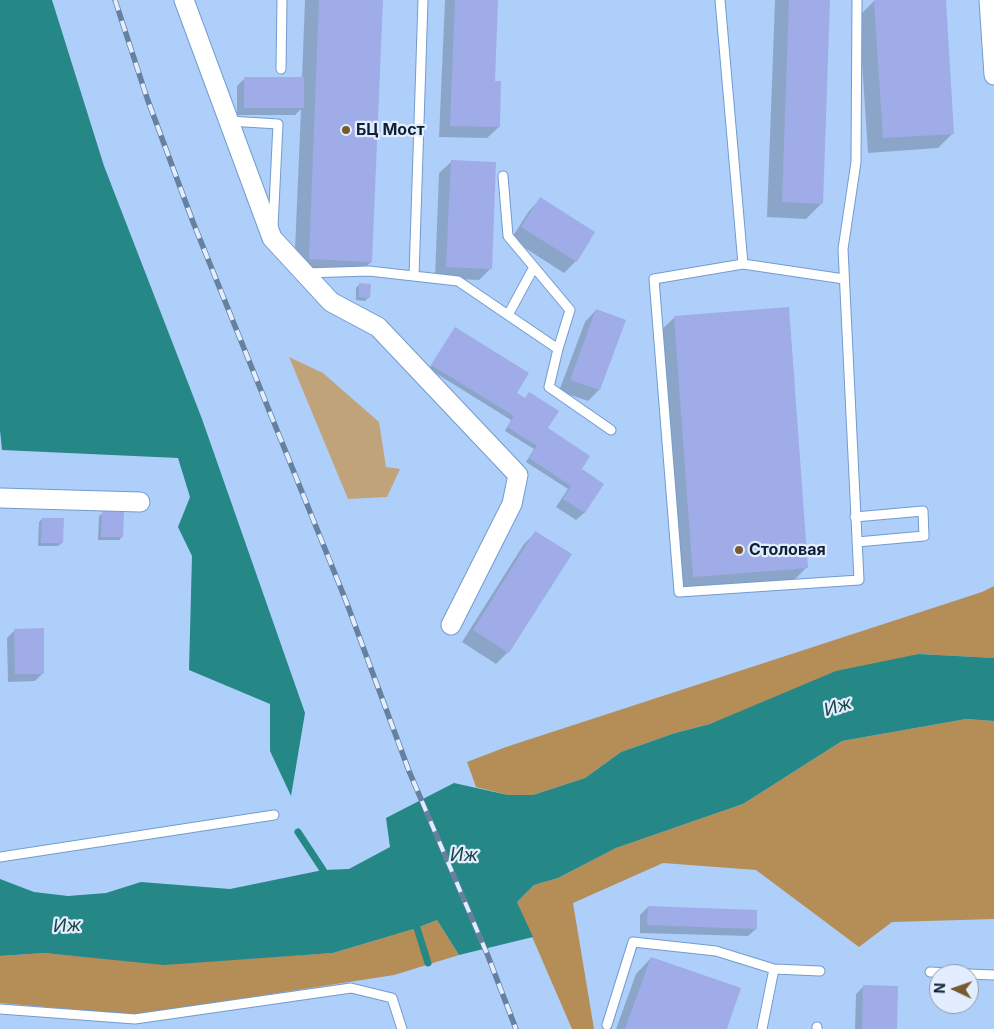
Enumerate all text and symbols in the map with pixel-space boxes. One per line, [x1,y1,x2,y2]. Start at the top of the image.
place label: БЦ Мост [356,120,425,140]
marker: БЦ Мост [340,124,352,136]
place label: Столовая [749,540,826,560]
marker: Столовая [733,544,745,556]
water label: Иж [821,693,855,721]
water label: Иж [450,845,478,867]
water label: Иж [53,915,81,937]
north arrow [929,964,979,1014]
text: N [931,982,948,994]

